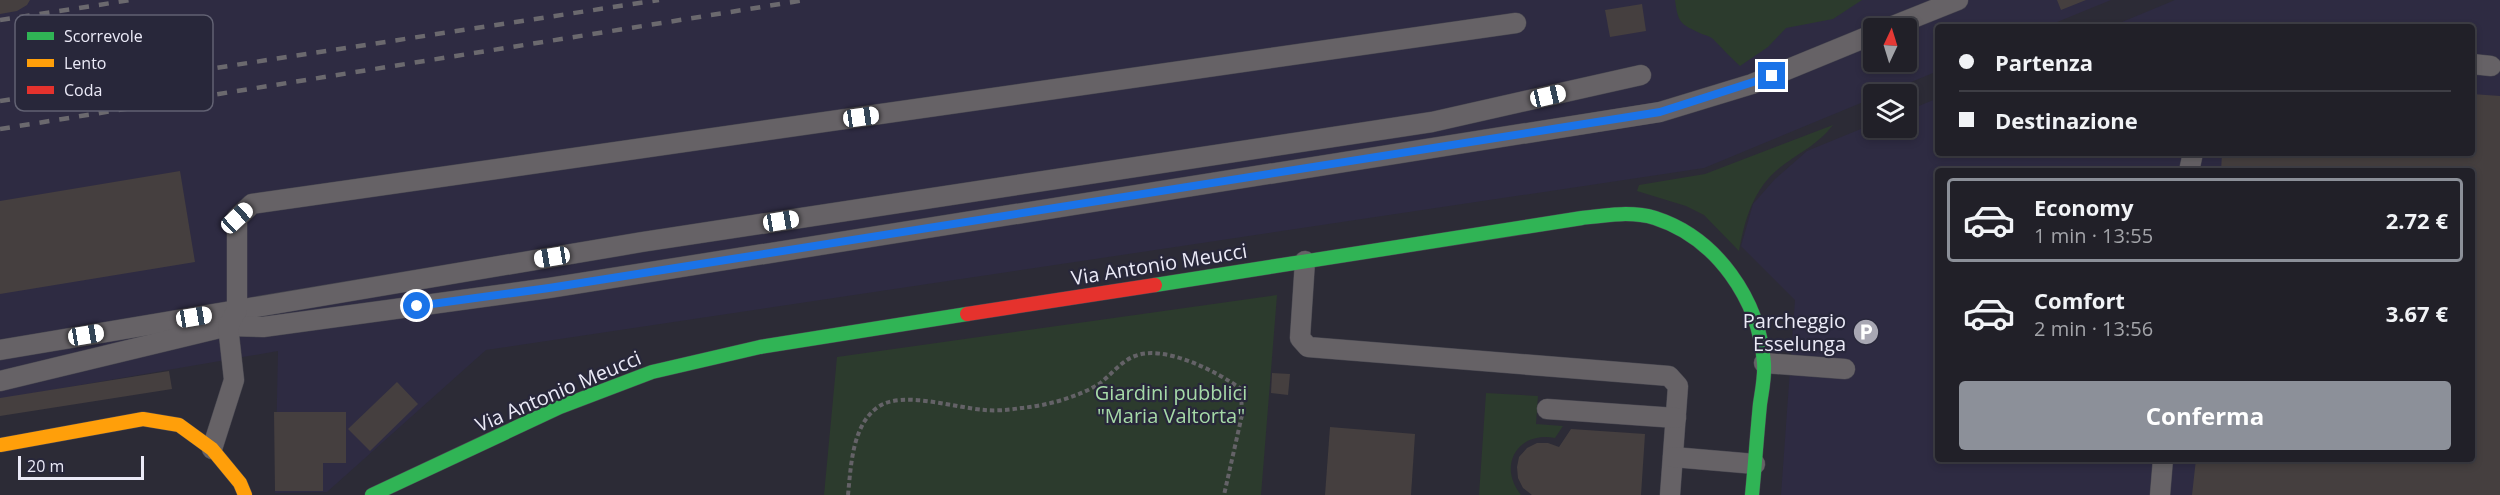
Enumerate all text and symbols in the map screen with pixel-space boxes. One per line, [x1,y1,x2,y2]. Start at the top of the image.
legend [15,15,213,111]
north arrow [1863,18,1917,72]
map controls [1863,18,1917,138]
text: Scorrevole [64,25,143,47]
text: Partenza [1995,47,2093,77]
text: Lento [64,52,106,74]
route end [1758,62,1785,89]
text: Coda [64,79,102,101]
car [1528,83,1568,109]
button: layers [1863,84,1917,138]
text: Destinazione [1995,105,2138,135]
car [842,106,880,128]
text: Economy [2034,192,2133,222]
icon: car [1962,193,2016,247]
car [218,199,256,237]
text: 2.72 € [2386,205,2448,235]
car [762,209,800,233]
text: 1 min · 13:55 [2034,222,2153,249]
street label: Via Antonio Meucci [1069,237,1249,291]
car [533,245,571,269]
text: Comfort [2034,285,2125,315]
icon: car [1962,286,2016,340]
route start [403,292,430,319]
text: 3.67 € [2386,298,2448,328]
car [175,305,213,329]
place label: Parcheggio Esselunga [1743,307,1846,357]
text: 2 min · 13:56 [2034,315,2153,342]
parking icon: Parcheggio Esselunga [1851,317,1881,347]
car [67,323,105,347]
street label: Via Antonio Meucci [471,344,645,438]
park label: Giardini pubblici "Maria Valtorta" [1095,379,1247,429]
button: Conferma [1959,381,2451,450]
scale bar [18,453,144,480]
text: 20 m [27,455,64,477]

